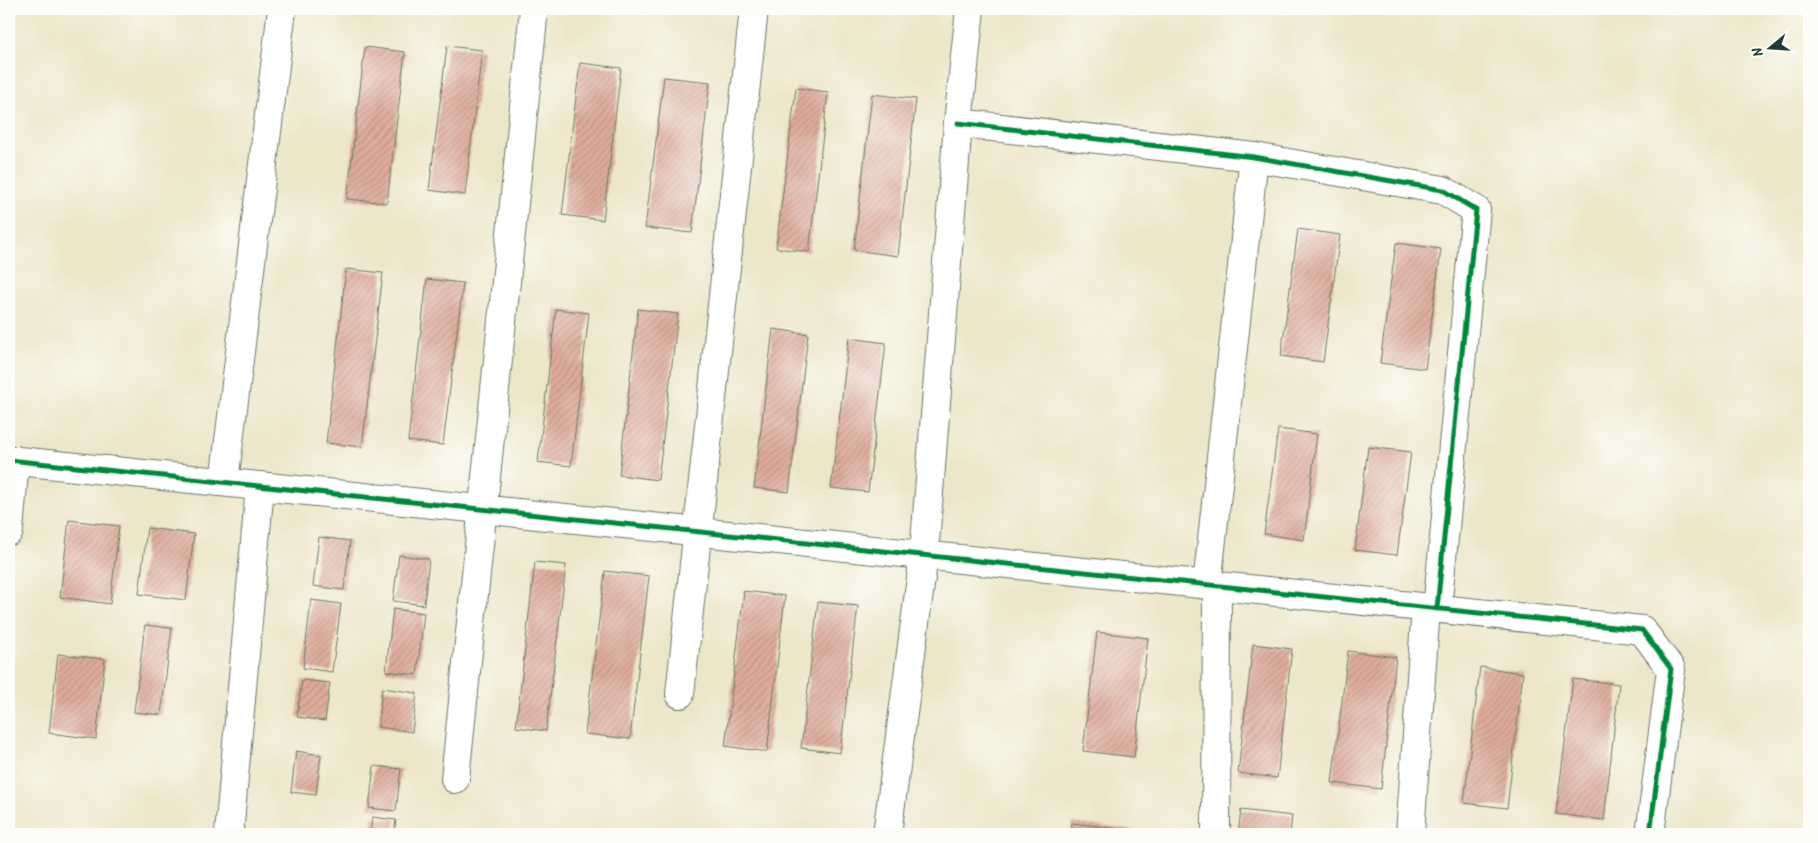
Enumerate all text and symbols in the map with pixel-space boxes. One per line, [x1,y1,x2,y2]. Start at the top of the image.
north arrow [1746,22,1796,72]
text: N [1747,44,1770,59]

